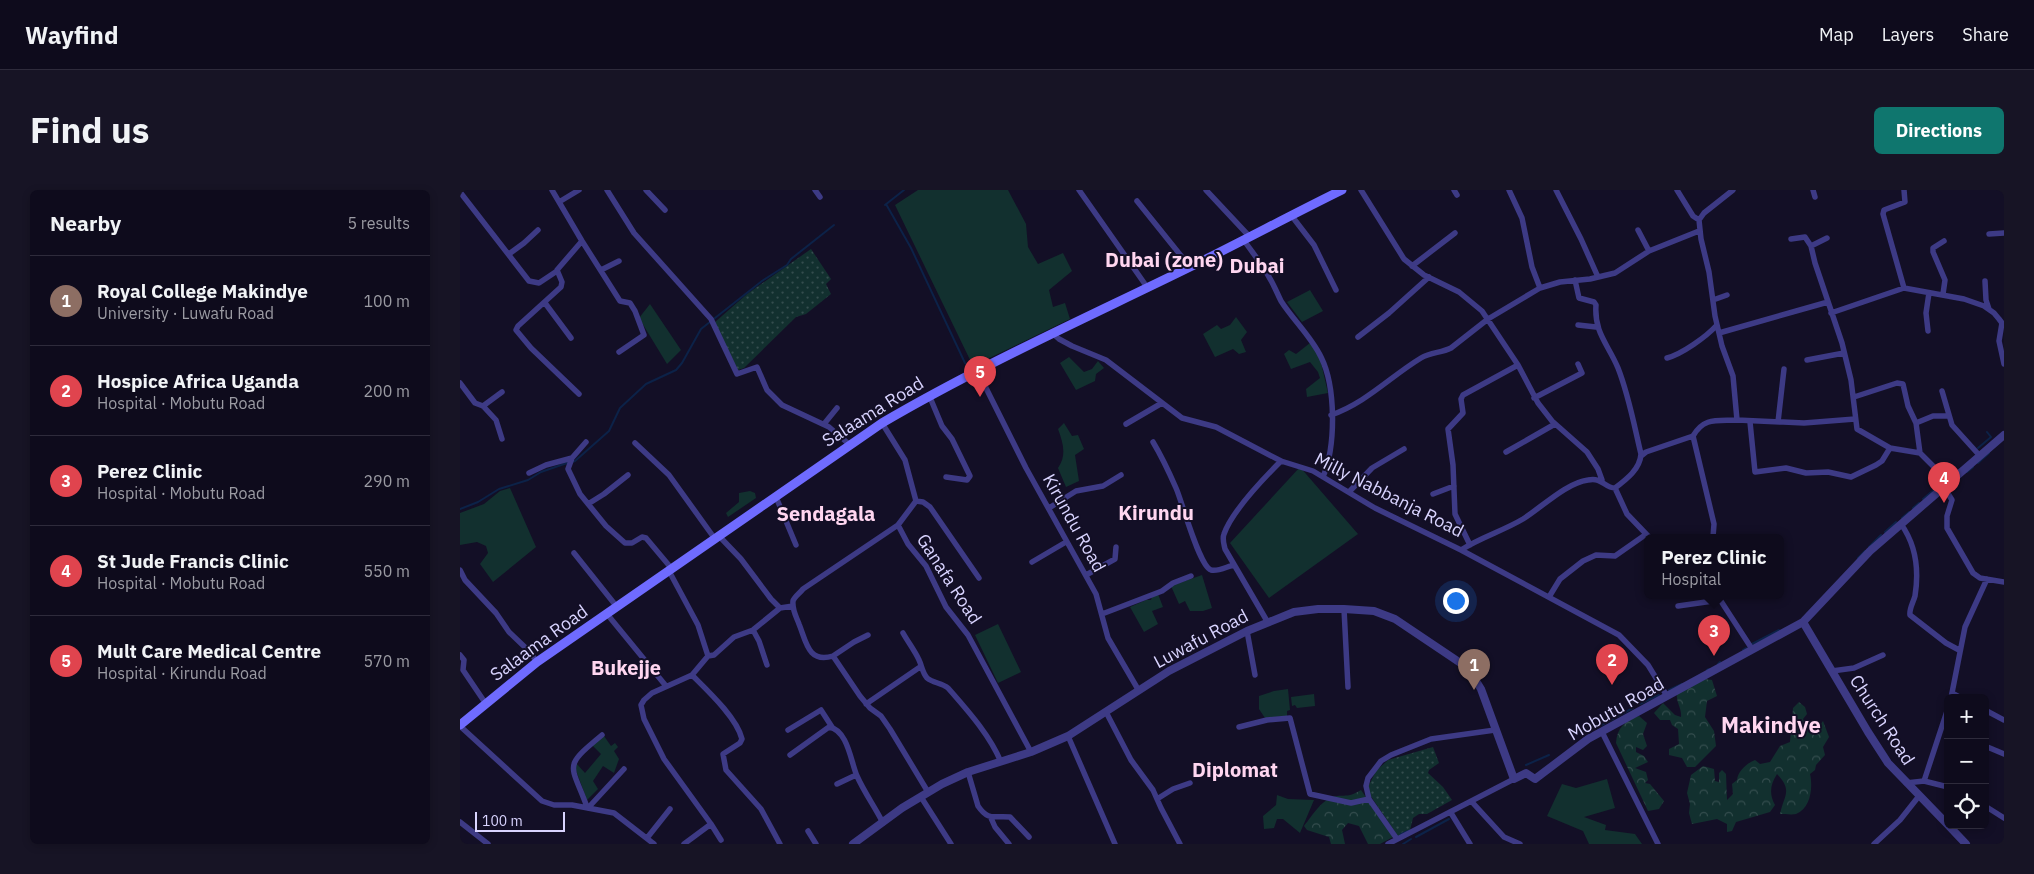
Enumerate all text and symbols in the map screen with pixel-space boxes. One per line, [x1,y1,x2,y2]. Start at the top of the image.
text: Wayfind [25,19,118,51]
text: Map [1819,23,1854,46]
text: Layers [1882,23,1934,46]
text: Share [1962,23,2009,46]
text: Find us [30,107,149,153]
button: Directions [1874,107,2004,154]
text: Nearby [50,209,121,237]
text: 5 results [347,213,410,233]
district label: Dubai (zone) [1105,246,1223,273]
district label: Dubai [1229,252,1285,279]
text: Royal College Makindye [97,279,308,303]
text: 1 [61,291,71,311]
text: 100 m [363,291,410,311]
text: University · Luwafu Road [97,303,274,323]
pin: 5 [964,356,996,397]
text: Hospice Africa Uganda [97,369,299,393]
street label: Salaama Road [818,371,928,452]
text: 2 [61,381,71,401]
text: 200 m [363,381,410,401]
text: Hospital · Mobutu Road [97,393,265,413]
street label: Milly Nabbanja Road [1311,447,1468,542]
text: Perez Clinic [97,459,202,483]
pin: 4 [1928,462,1960,503]
street label: Kirundu Road [1038,469,1111,576]
text: 3 [61,471,71,491]
text: 290 m [363,471,410,491]
text: Hospital · Mobutu Road [97,483,265,503]
district label: Kirundu [1118,499,1194,526]
district label: Sendagala [777,500,876,527]
street label: Ganafa Road [912,529,987,628]
popup [1644,534,1784,599]
text: Perez Clinic [1661,545,1767,569]
text: St Jude Francis Clinic [97,549,289,573]
text: 4 [61,561,71,581]
text: 550 m [363,561,410,581]
text: Hospital [1661,569,1721,589]
text: Hospital · Mobutu Road [97,573,265,593]
your location [1443,588,1469,614]
street label: Salaama Road [485,599,592,686]
street label: Luwafu Road [1149,604,1252,673]
pin: 3 [1698,615,1730,656]
text: Mult Care Medical Centre [97,639,321,663]
pin: 2 [1596,644,1628,685]
pin: 1 [1458,649,1490,690]
text: 5 [61,651,71,671]
text: 570 m [363,651,410,671]
district label: Bukejje [591,654,661,681]
text: Hospital · Kirundu Road [97,663,267,683]
street label: Church Road [1845,670,1920,769]
street label: Mobutu Road [1563,672,1668,745]
map controls [1944,694,1989,829]
button: + [1944,694,1989,739]
district label: Makindye [1721,710,1821,739]
button: − [1944,739,1989,784]
district label: Diplomat [1192,756,1278,783]
button: locate [1944,784,1989,829]
scale bar [475,809,565,832]
text: 100 m [482,812,523,830]

